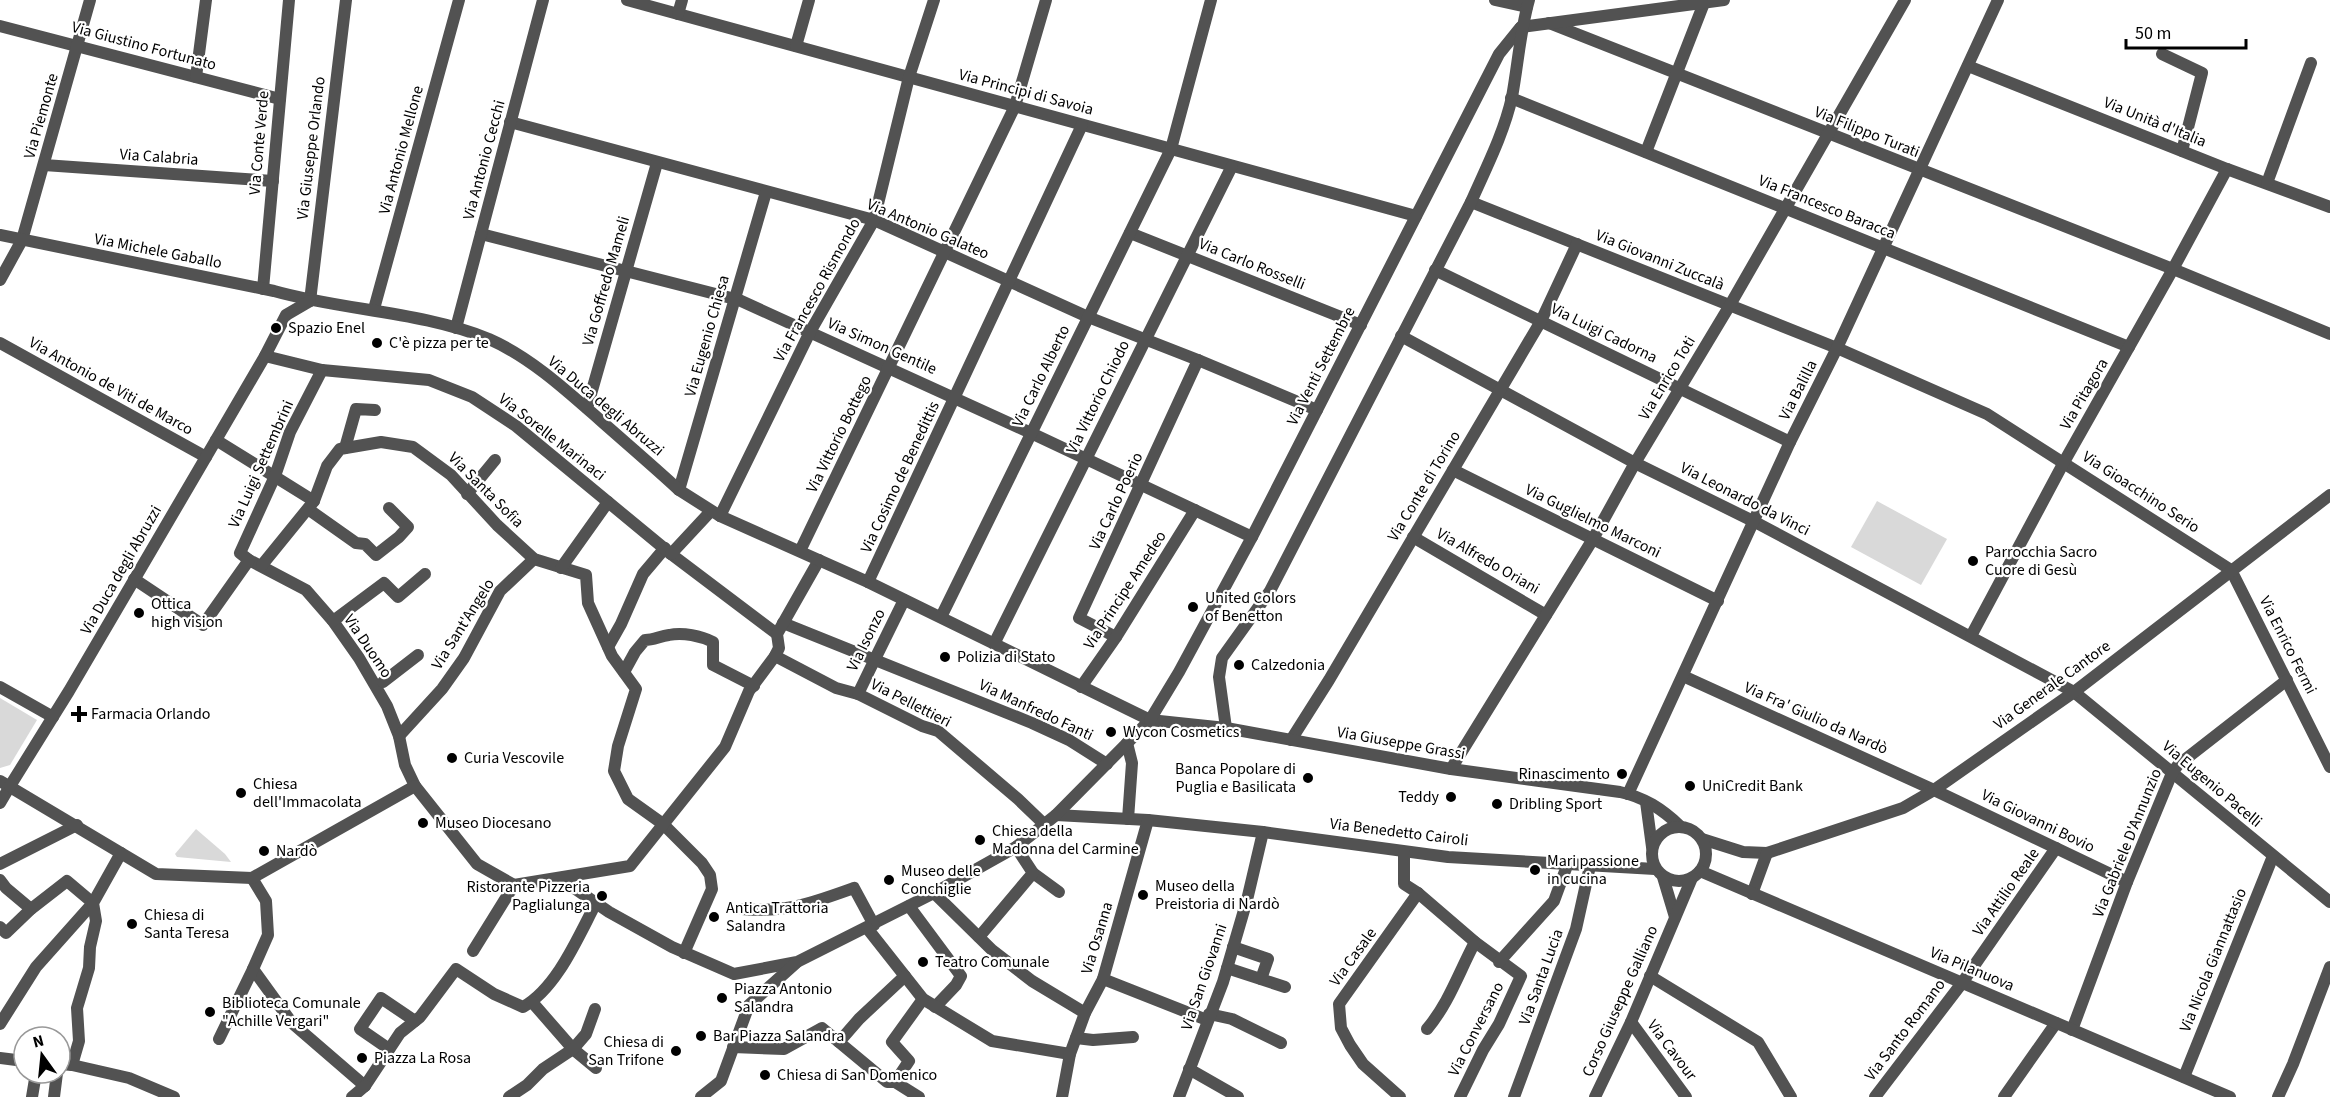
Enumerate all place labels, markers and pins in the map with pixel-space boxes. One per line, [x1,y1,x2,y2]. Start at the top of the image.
place label: Spazio Enel [288,317,365,339]
marker: Spazio Enel [269,321,283,335]
place label: C'è pizza per te [389,332,489,354]
marker: C'è pizza per te [370,336,384,350]
place label: Parrocchia Sacro Cuore di Gesù [1985,541,2097,581]
marker: Parrocchia Sacro Cuore di Gesù [1966,554,1980,568]
place label: United Colors of Benetton [1205,587,1296,627]
place label: Ottica high vision [151,593,223,633]
marker: United Colors of Benetton [1186,600,1200,614]
marker: Ottica high vision [132,606,146,620]
place label: Polizia di Stato [957,646,1055,668]
marker: Polizia di Stato [938,650,952,664]
place label: Calzedonia [1251,654,1325,676]
marker: Calzedonia [1232,658,1246,672]
place label: Farmacia Orlando [91,703,210,725]
marker: Farmacia Orlando [72,707,86,721]
place label: Wycon Cosmetics [1123,721,1240,743]
marker: Wycon Cosmetics [1104,725,1118,739]
place label: Curia Vescovile [464,747,564,769]
marker: Curia Vescovile [445,751,459,765]
place label: Banca Popolare di Puglia e Basilicata [1175,758,1296,798]
place label: Rinascimento [1518,763,1610,785]
marker: Rinascimento [1615,767,1629,781]
marker: Banca Popolare di Puglia e Basilicata [1301,771,1315,785]
place label: Chiesa dell'Immacolata [253,773,361,813]
place label: UniCredit Bank [1702,775,1803,797]
marker: UniCredit Bank [1683,779,1697,793]
marker: Chiesa dell'Immacolata [234,786,248,800]
place label: Teddy [1398,786,1440,808]
marker: Teddy [1444,790,1458,804]
place label: Dribling Sport [1509,793,1603,815]
marker: Dribling Sport [1490,797,1504,811]
place label: Museo Diocesano [435,812,551,834]
marker: Museo Diocesano [416,816,430,830]
place label: Chiesa della Madonna del Carmine [992,820,1139,860]
marker: Chiesa della Madonna del Carmine [973,833,987,847]
place label: Nardò [276,840,317,862]
marker: Nardò [257,844,271,858]
place label: Mari passione in cucina [1547,850,1639,890]
place label: Museo delle Conchiglie [901,860,981,900]
marker: Mari passione in cucina [1528,863,1542,877]
marker: Museo delle Conchiglie [882,873,896,887]
place label: Museo della Preistoria di Nardò [1155,875,1280,915]
place label: Ristorante Pizzeria Paglialunga [466,876,590,916]
marker: Museo della Preistoria di Nardò [1136,888,1150,902]
marker: Ristorante Pizzeria Paglialunga [595,889,609,903]
place label: Antica Trattoria Salandra [726,897,829,937]
place label: Chiesa di Santa Teresa [144,904,229,944]
marker: Antica Trattoria Salandra [707,910,721,924]
marker: Chiesa di Santa Teresa [125,917,139,931]
place label: Teatro Comunale [935,951,1049,973]
marker: Teatro Comunale [916,955,930,969]
place label: Piazza Antonio Salandra [734,978,832,1018]
marker: Piazza Antonio Salandra [715,991,729,1005]
place label: Biblioteca Comunale "Achille Vergari" [222,992,361,1032]
marker: Biblioteca Comunale "Achille Vergari" [203,1005,217,1019]
place label: Bar Piazza Salandra [713,1025,844,1047]
marker: Bar Piazza Salandra [694,1029,708,1043]
place label: Chiesa di San Trifone [588,1031,664,1071]
marker: Chiesa di San Trifone [669,1044,683,1058]
place label: Piazza La Rosa [374,1047,471,1069]
marker: Piazza La Rosa [355,1051,369,1065]
place label: Chiesa di San Domenico [777,1064,937,1086]
marker: Chiesa di San Domenico [758,1068,772,1082]

